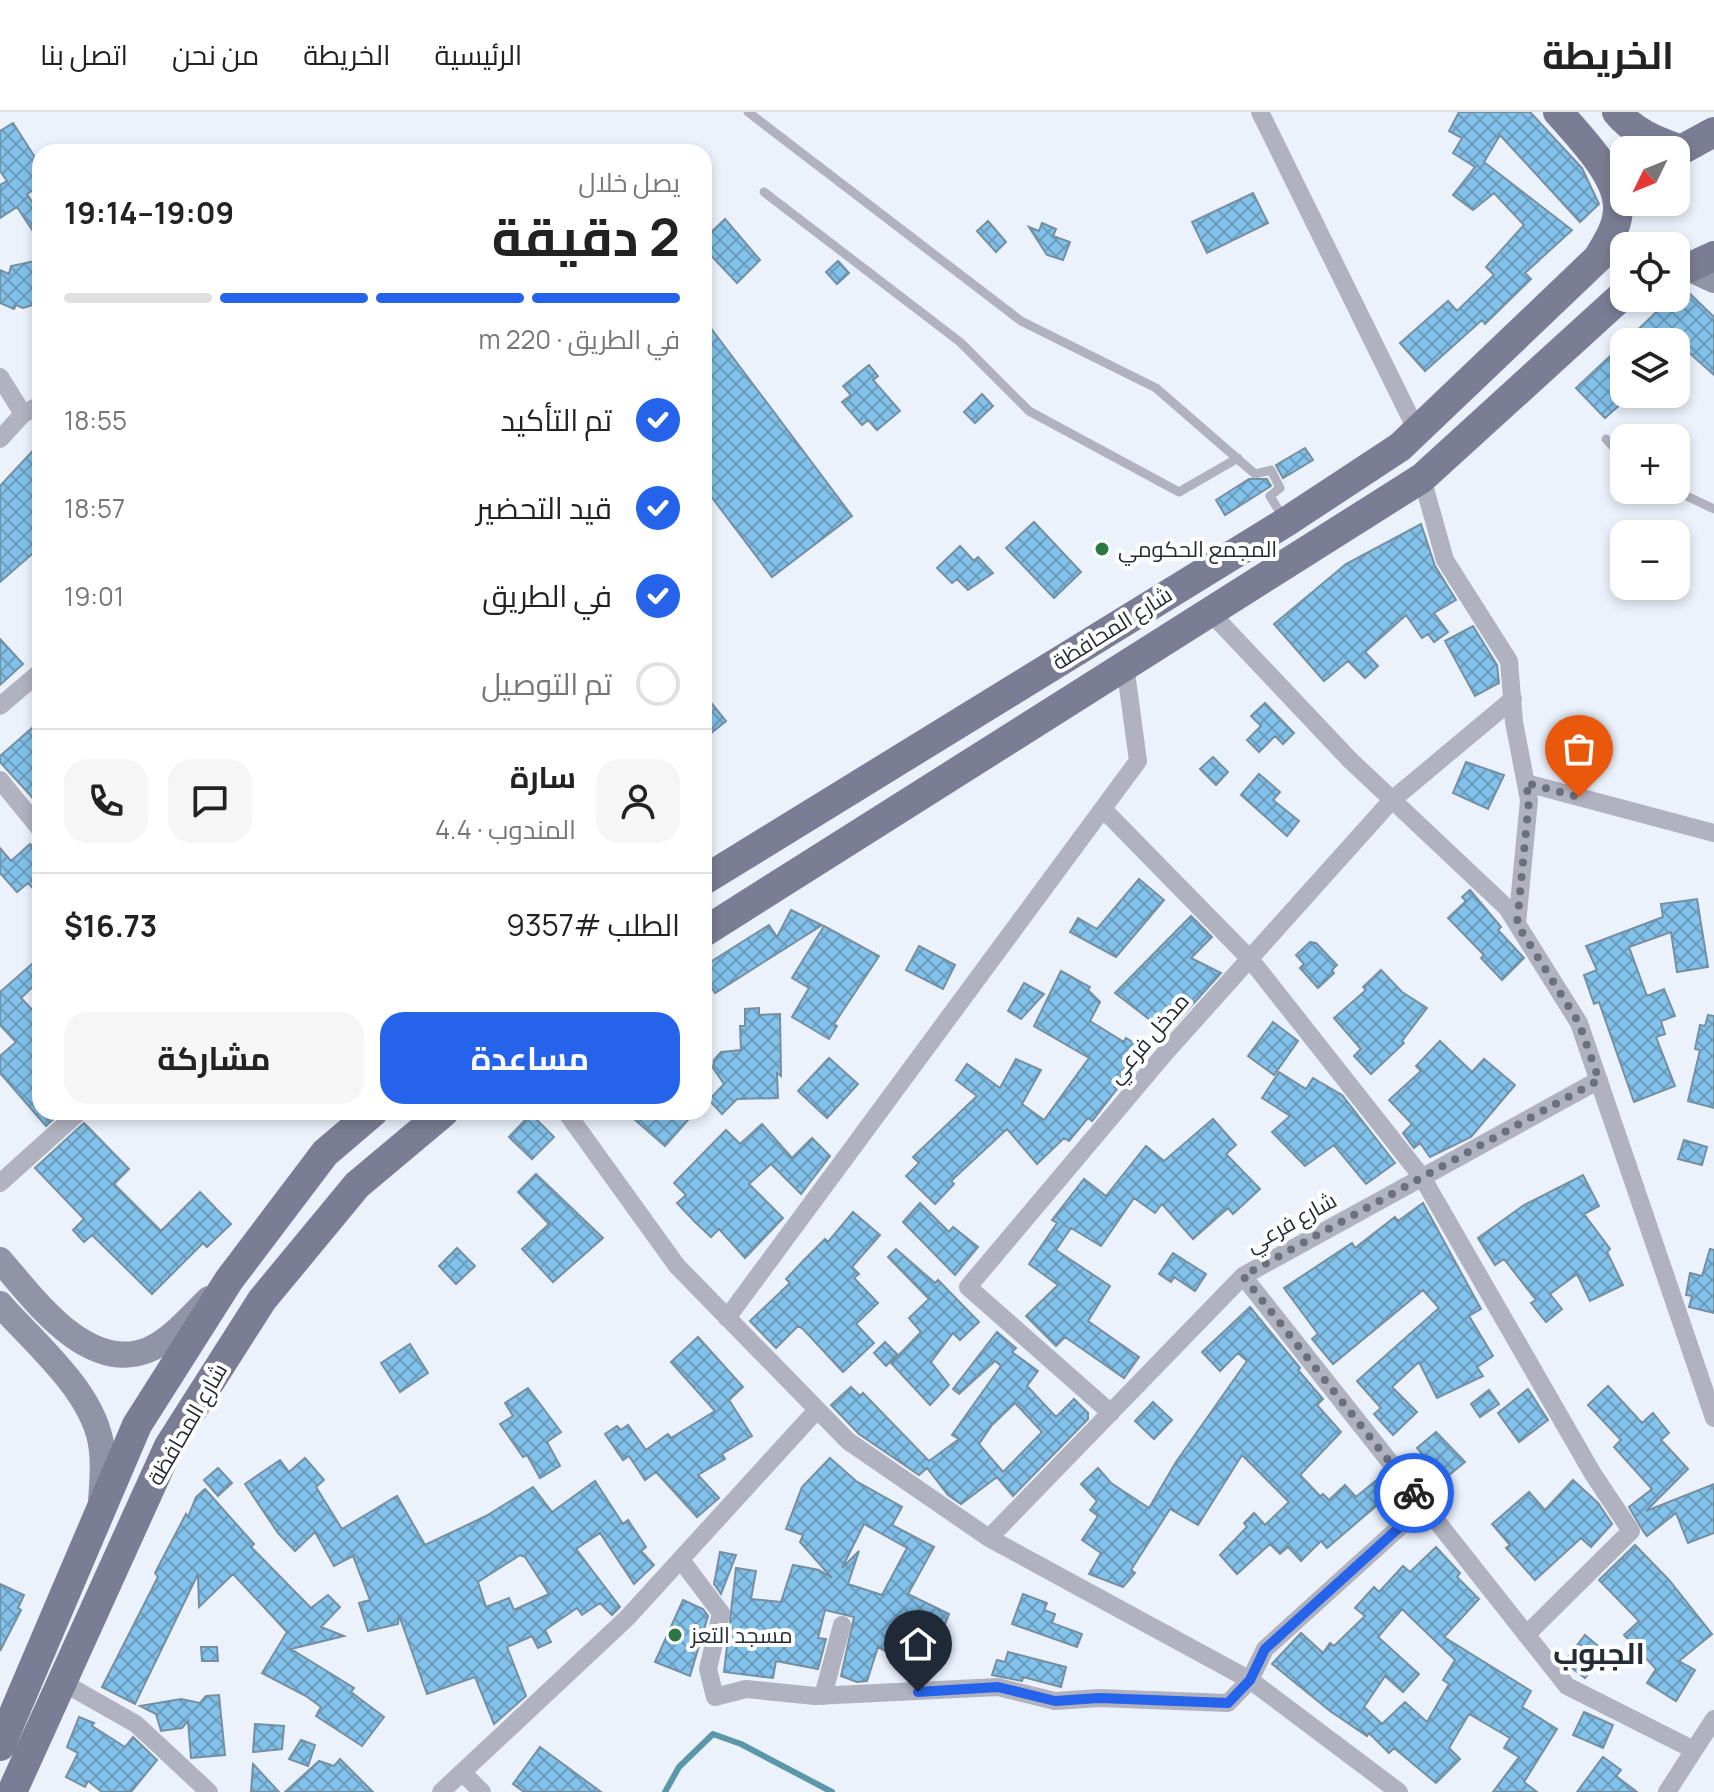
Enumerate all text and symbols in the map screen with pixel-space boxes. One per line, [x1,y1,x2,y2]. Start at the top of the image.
text: الخريطة [1542,28,1674,80]
text: اتصل بنا [40,35,128,73]
text: من نحن [172,35,259,73]
text: الخريطة [303,35,391,73]
text: الرئيسية [435,35,522,73]
north arrow [1610,136,1690,216]
map controls [1610,136,1690,600]
text: يصل خلال [578,164,680,200]
text: 19:09–19:14 [64,192,234,233]
text: 2 دقيقة [492,201,680,272]
button: locate [1610,232,1690,312]
text: في الطريق · 220 m [478,321,680,357]
button: layers [1610,328,1690,408]
icon: check [636,398,680,442]
text: تم التأكيد [501,399,612,440]
text: 18:55 [64,402,127,438]
button: + [1610,424,1690,504]
icon: check [636,486,680,530]
text: قيد التحضير [476,487,612,528]
text: 18:57 [64,490,125,526]
button: − [1610,520,1690,600]
place label: المجمع الحكومي [1118,534,1277,566]
marker: المجمع الحكومي [1093,540,1111,558]
icon: check [636,574,680,618]
text: في الطريق [482,575,612,616]
text: 19:01 [64,578,124,614]
street label: شارع المحافظة [1046,579,1178,677]
text: تم التوصيل [481,663,612,704]
pin [1545,715,1613,797]
icon: bag [1557,727,1601,771]
text: سارة [510,756,576,797]
button: phone [64,759,148,843]
button: chat [168,759,252,843]
button: person [596,759,680,843]
text: المندوب · 4.4 [435,811,576,847]
text: الطلب #9357 [506,904,680,945]
text: $16.73 [64,905,157,946]
street label: مدخل فرعي [1100,987,1197,1091]
button: مشاركة [64,1012,364,1104]
button: مساعدة [380,1012,680,1104]
street label: شارع فرعي [1240,1185,1343,1261]
street label: شارع المحافظة [140,1358,234,1490]
courier [1374,1453,1454,1533]
icon: bike [1392,1471,1436,1515]
pin [884,1610,952,1692]
place label: مسجد التعز [689,1620,793,1650]
icon: home [896,1622,940,1666]
marker: مسجد التعز [666,1626,684,1644]
district label: الجبوب [1553,1632,1645,1673]

